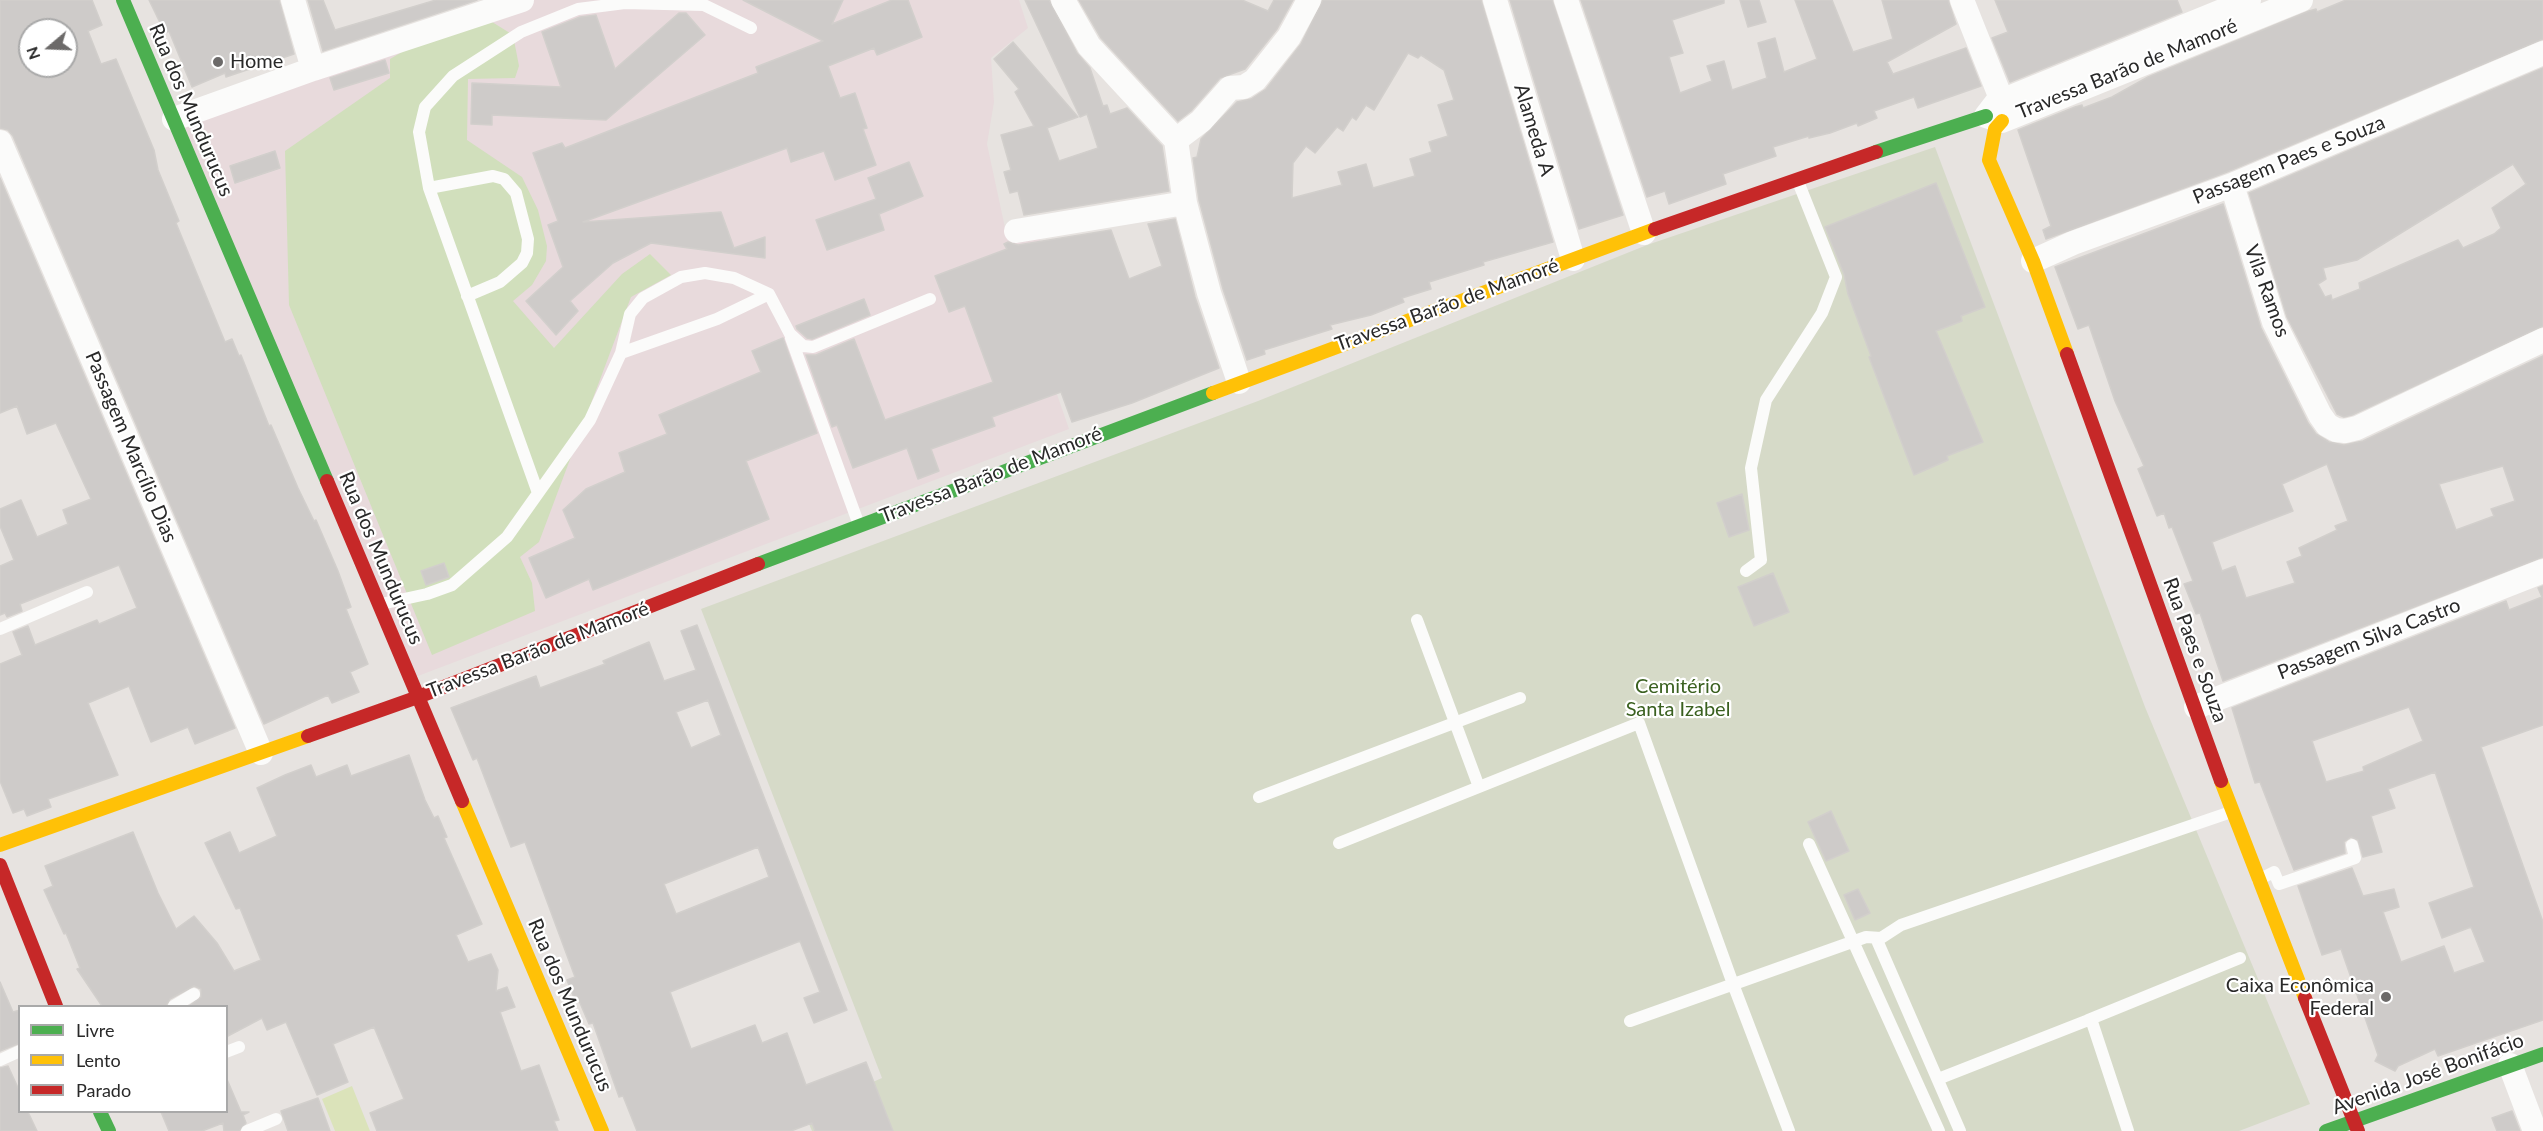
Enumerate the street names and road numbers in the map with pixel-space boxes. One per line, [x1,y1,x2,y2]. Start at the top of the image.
street label: Travessa Barão de Mamoré [2013,14,2241,124]
street label: Rua dos Mundurucus [144,20,238,200]
street label: Alameda A [1509,81,1559,179]
street label: Passagem Paes e Souza [2189,110,2389,210]
street label: Vila Ramos [2239,241,2295,341]
street label: Travessa Barão de Mamoré [1332,253,1562,357]
street label: Passagem Marcílio Dias [80,348,182,546]
street label: Travessa Barão de Mamoré [877,422,1105,528]
street label: Rua dos Mundurucus [334,468,428,648]
street label: Rua Paes e Souza [2158,574,2232,726]
street label: Passagem Silva Castro [2274,593,2464,685]
street label: Travessa Barão de Mamoré [424,597,652,703]
street label: Rua dos Mundurucus [523,915,617,1095]
street label: Avenida José Bonifácio [2329,1028,2527,1120]

